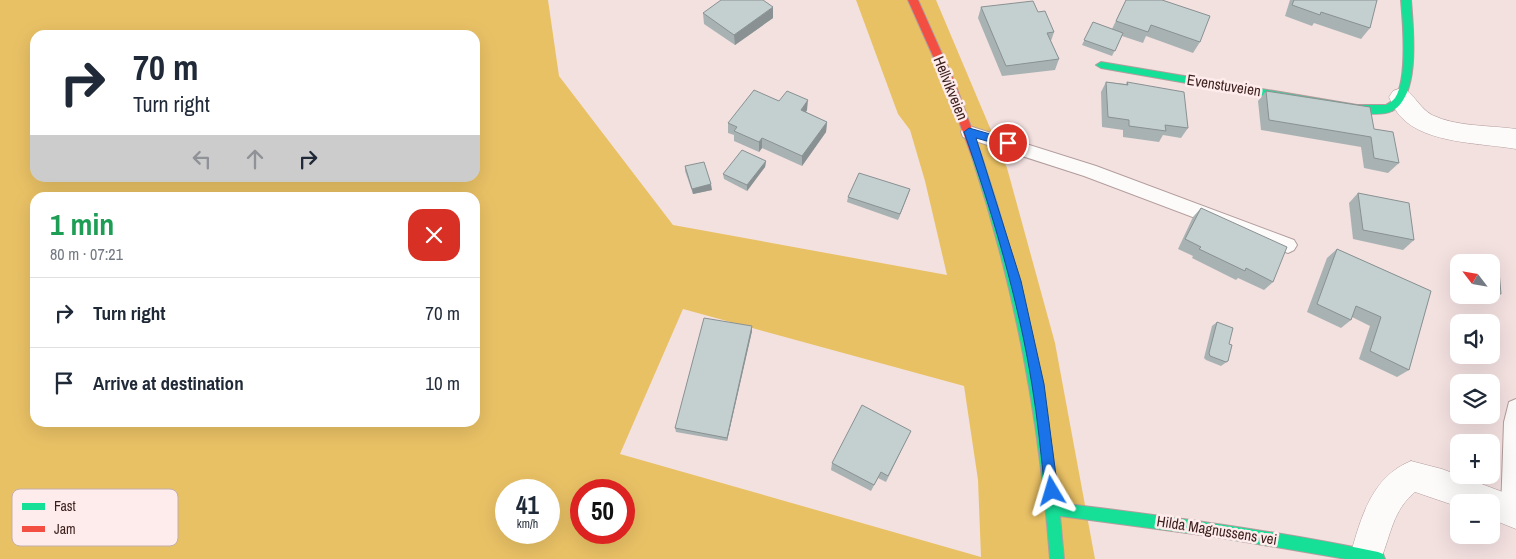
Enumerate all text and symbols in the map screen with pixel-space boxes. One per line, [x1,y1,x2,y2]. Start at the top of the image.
text: 70 m [133,44,198,91]
icon: right [50,50,115,115]
street label: Hellvikveien [929,53,973,123]
street label: Evenstuveien [1186,69,1262,101]
text: Turn right [133,89,210,119]
pin [987,122,1029,164]
icon: arrive [994,129,1022,157]
icon: left [188,145,216,173]
icon: ahead [241,145,269,173]
icon: right [294,145,322,173]
text: 1 min [50,204,114,244]
button: close [408,209,460,261]
text: 80 m · 07:21 [50,243,123,265]
north arrow [1450,254,1500,304]
map controls [1450,254,1500,544]
icon: right [50,299,78,327]
text: Turn right [93,300,165,326]
text: 70 m [425,300,460,326]
button: sound [1450,314,1500,364]
icon: arrive [50,369,78,397]
text: Arrive at destination [93,370,244,396]
text: 10 m [425,370,460,396]
button: layers [1450,374,1500,424]
button: + [1450,434,1500,484]
position arrow [1025,464,1077,516]
speed limit sign: 50 [570,479,635,544]
text: 41 [516,488,539,522]
legend [12,489,178,546]
button: − [1450,494,1500,544]
text: Fast [54,497,76,515]
street label: Hilda Magnussens vei [1155,510,1279,550]
text: km/h [517,516,538,532]
text: Jam [54,520,76,538]

